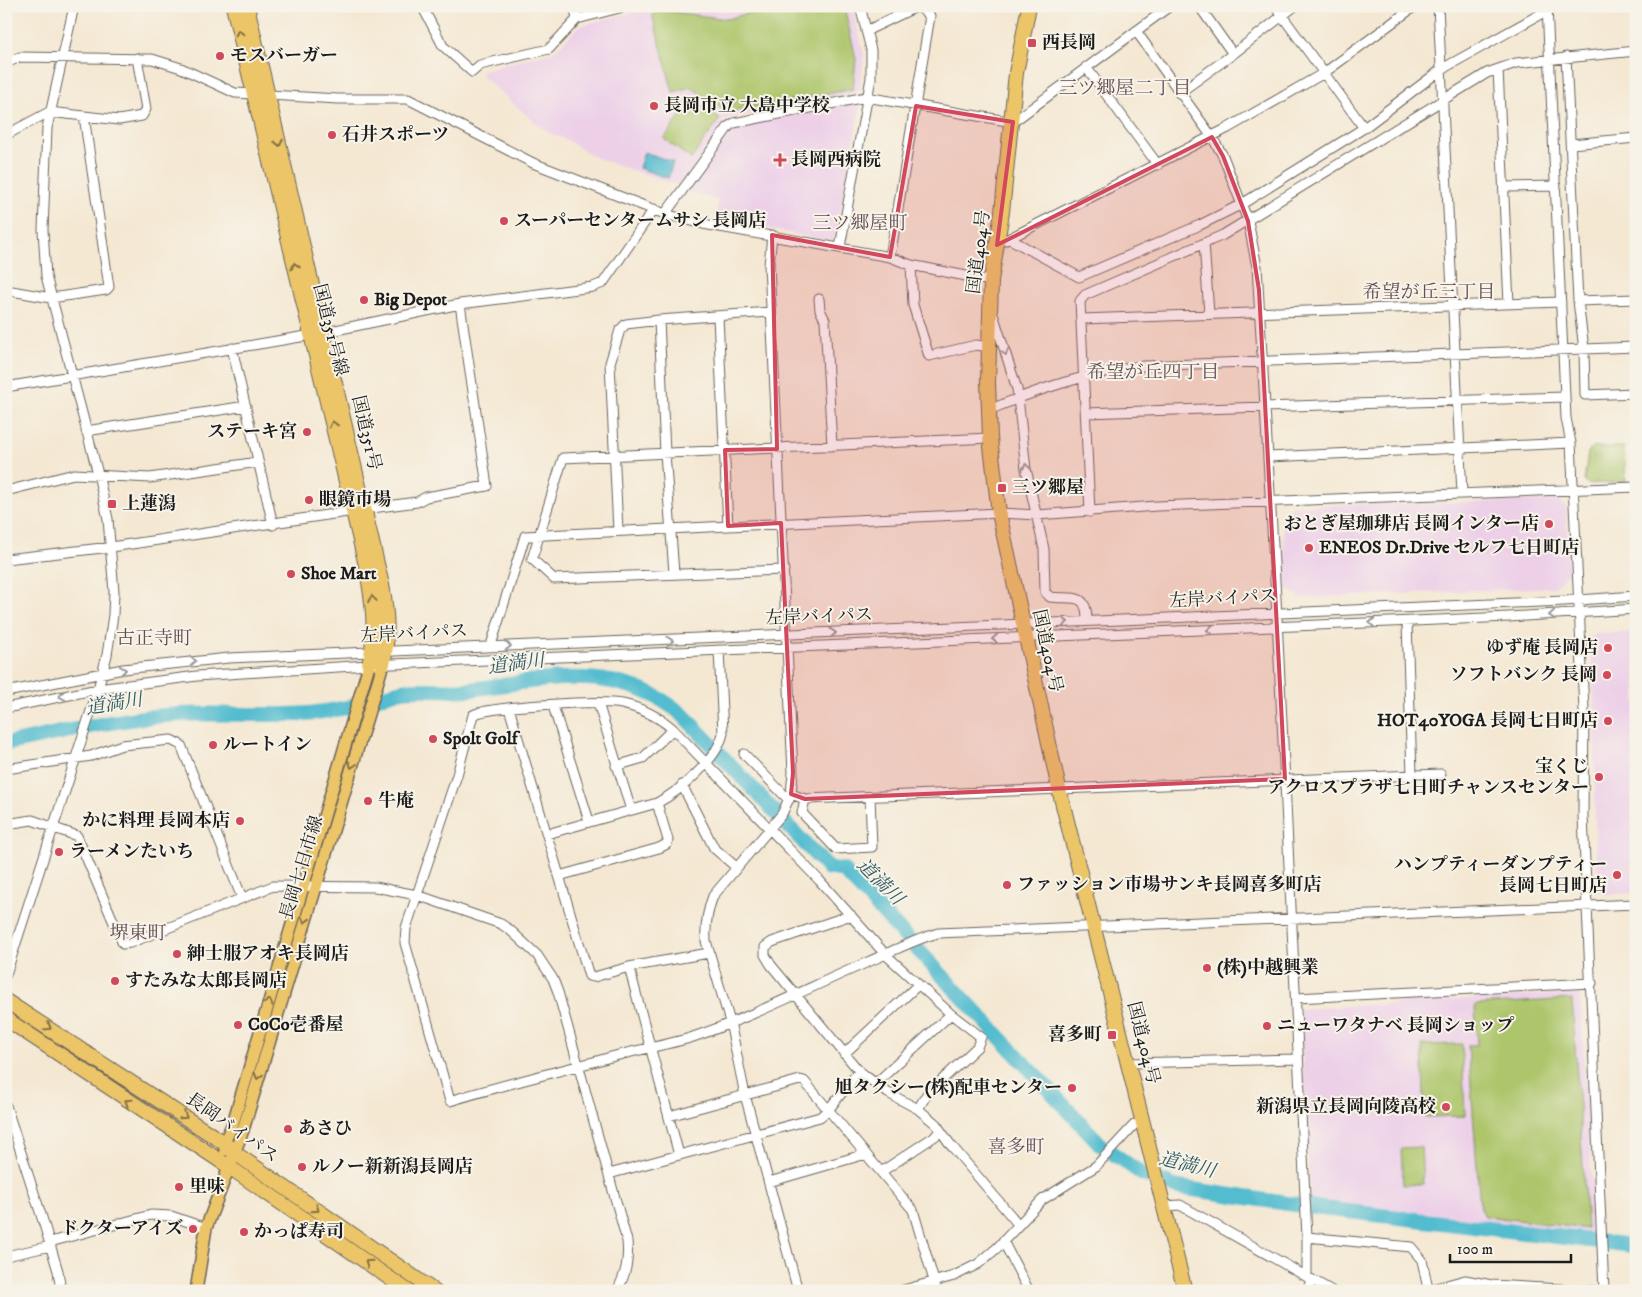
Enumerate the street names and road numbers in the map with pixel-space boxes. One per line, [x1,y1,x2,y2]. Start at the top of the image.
street label: 国道404号 [963,209,995,295]
street label: 国道351号線 [308,282,352,378]
street label: 国道351号 [347,393,385,473]
street label: 左岸バイパス [1169,585,1277,613]
street label: 左岸バイパス [765,604,873,630]
street label: 国道404号 [1027,607,1067,695]
street label: 左岸バイパス [360,620,468,648]
street label: 長岡七日市線 [276,813,328,923]
street label: 国道404号 [1122,999,1164,1087]
street label: 長岡バイパス [182,1088,282,1168]

